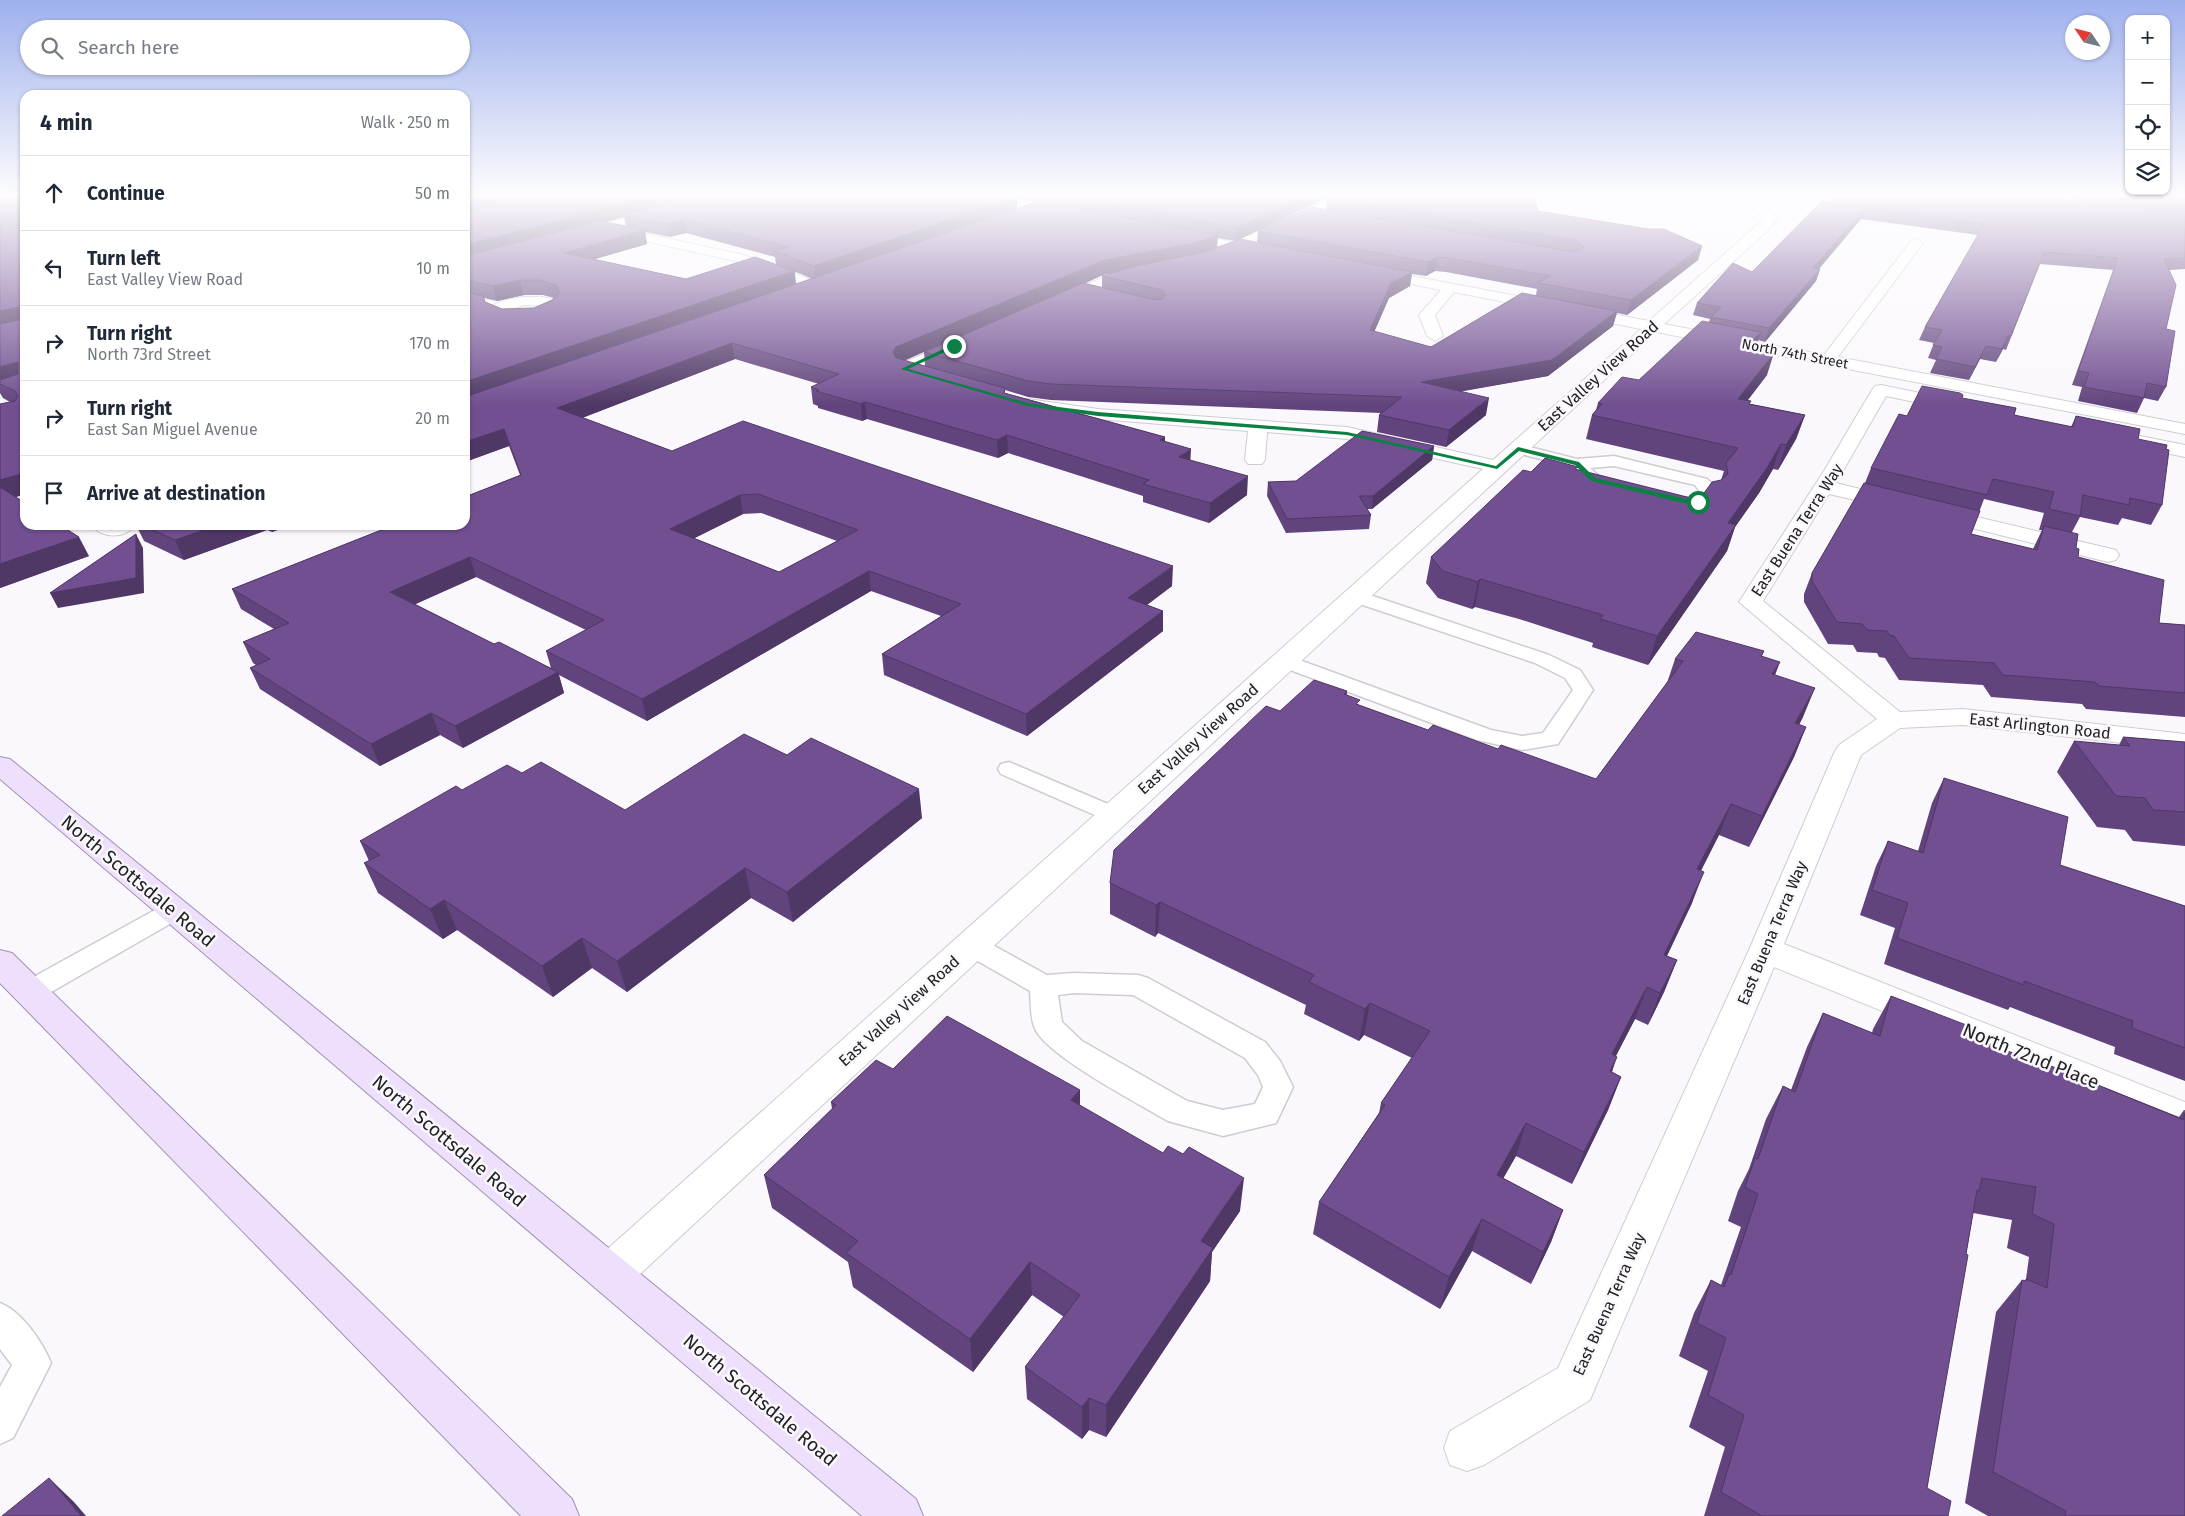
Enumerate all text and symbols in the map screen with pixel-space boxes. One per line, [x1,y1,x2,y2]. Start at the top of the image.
north arrow [2065,15,2110,60]
map controls [2125,15,2170,195]
button: + [2125,15,2170,60]
search box [20,20,470,75]
icon: search [38,34,66,62]
text: Search here [78,36,179,59]
button: − [2125,60,2170,105]
button: locate [2125,105,2170,150]
text: 4 min [40,110,93,136]
text: Walk · 250 m [361,113,450,132]
button: layers [2125,150,2170,195]
icon: ahead [40,179,68,207]
text: Continue [87,182,165,205]
text: 50 m [415,184,450,203]
text: Turn left [87,247,161,270]
icon: left [40,254,68,282]
text: 10 m [416,259,450,278]
text: East Valley View Road [87,270,243,289]
street label: East Valley View Road [1534,317,1662,435]
text: Turn right [87,322,172,345]
icon: right [40,329,68,357]
text: 170 m [409,334,450,353]
route end [943,335,966,358]
street label: North 74th Street [1740,335,1851,373]
text: North 73rd Street [87,345,211,364]
text: Turn right [87,397,172,420]
icon: right [40,404,68,432]
text: 20 m [415,409,450,428]
text: East San Miguel Avenue [87,420,258,439]
street label: East Buena Terra Way [1747,460,1847,600]
icon: arrive [40,479,68,507]
text: Arrive at destination [87,482,266,505]
route start [1687,491,1710,514]
street label: East Valley View Road [1134,680,1262,798]
street label: East Arlington Road [1968,709,2112,743]
street label: North Scottsdale Road [57,810,219,952]
street label: East Buena Terra Way [1733,858,1811,1008]
street label: East Valley View Road [835,952,963,1070]
street label: North 72nd Place [1959,1018,2103,1094]
street label: North Scottsdale Road [368,1070,530,1212]
street label: East Buena Terra Way [1569,1229,1649,1378]
street label: North Scottsdale Road [679,1329,841,1471]

